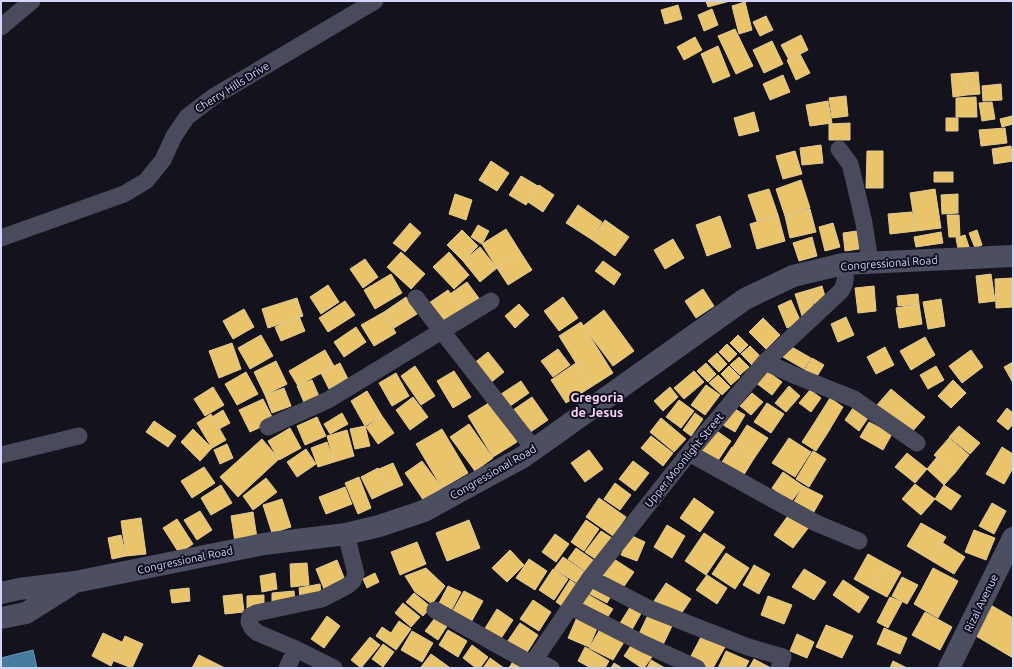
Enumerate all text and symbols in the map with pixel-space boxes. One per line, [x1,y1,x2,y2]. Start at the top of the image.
street label: Cherry Hills Drive [193,59,271,115]
street label: Congressional Road [840,254,938,272]
district label: Gregoria de Jesus [570,390,624,419]
street label: Upper Moonlight Street [642,410,726,509]
street label: Congressional Road [448,442,538,502]
street label: Congressional Road [136,544,234,576]
street label: Rizal Avenue [962,572,1000,634]

